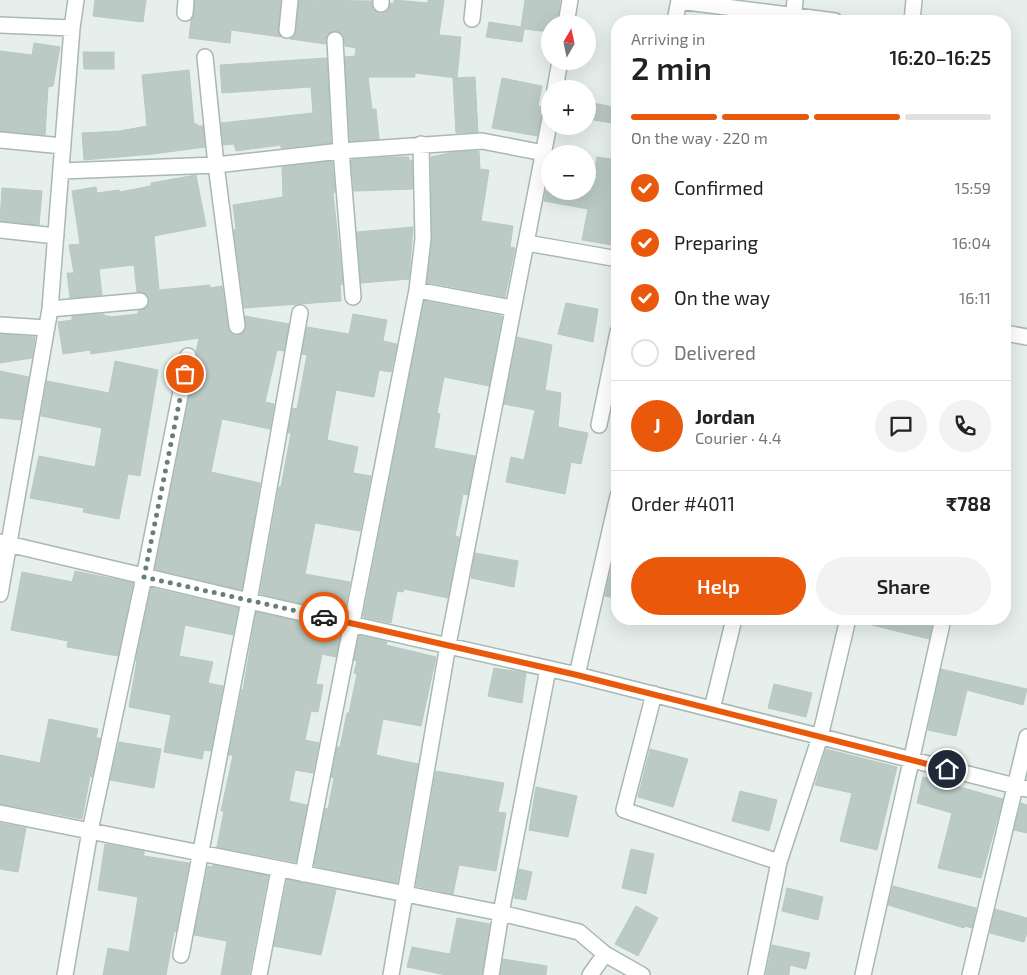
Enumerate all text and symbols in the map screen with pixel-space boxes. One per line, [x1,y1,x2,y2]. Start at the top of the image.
north arrow [541,15,596,70]
map controls [541,15,596,200]
text: Arriving in [631,29,705,48]
text: 16:20–16:25 [889,46,991,69]
text: 2 min [631,48,712,86]
button: + [541,80,596,135]
text: On the way · 220 m [631,128,768,147]
button: − [541,145,596,200]
icon: check [631,174,659,202]
text: Confirmed [674,176,764,199]
text: 15:59 [955,178,991,197]
icon: check [631,229,659,257]
text: Preparing [674,231,758,254]
text: 16:04 [952,233,991,252]
icon: check [631,284,659,312]
text: On the way [674,286,770,309]
text: 16:11 [959,288,991,307]
text: Delivered [674,341,756,364]
pin [164,353,206,395]
icon: bag [171,360,199,388]
button: chat [875,400,927,452]
button: phone [939,400,991,452]
text: Jordan [695,405,755,428]
text: J [653,414,661,437]
text: Courier · 4.4 [695,428,782,447]
text: Order #4011 [631,492,735,515]
text: ₹788 [946,492,991,515]
button: Help [631,557,806,615]
button: Share [816,557,991,615]
courier [299,592,349,642]
icon: car [310,603,338,631]
pin [926,748,968,790]
icon: home [933,755,961,783]

